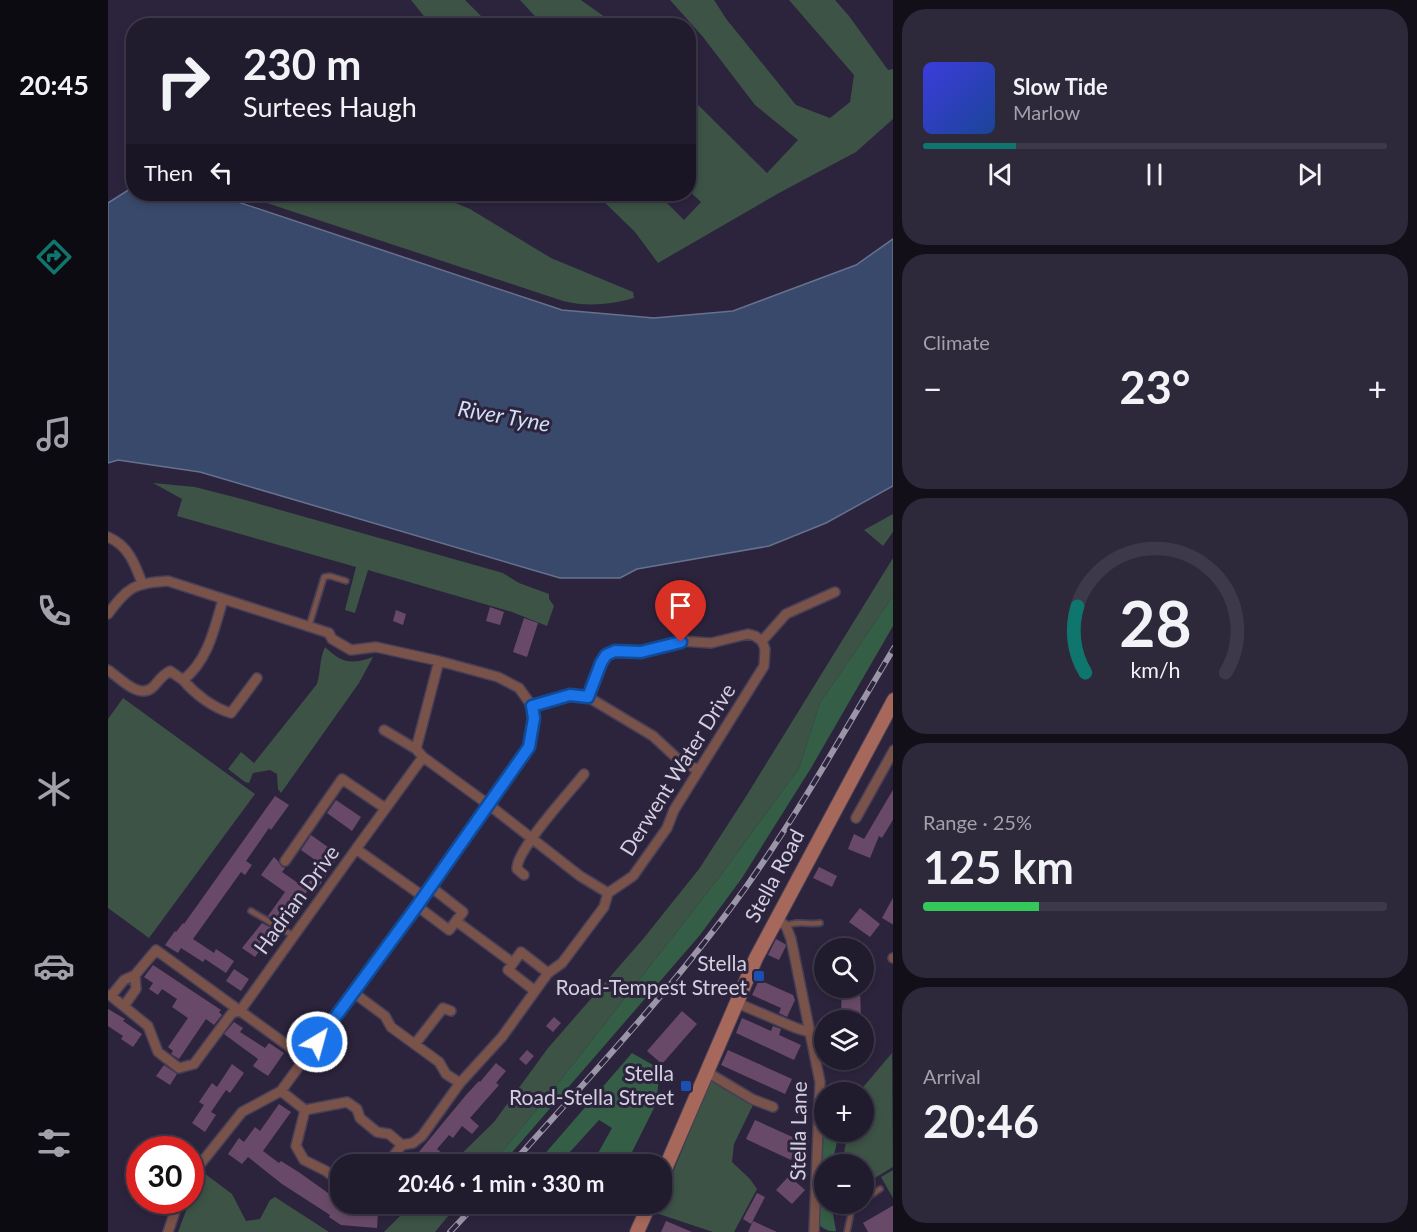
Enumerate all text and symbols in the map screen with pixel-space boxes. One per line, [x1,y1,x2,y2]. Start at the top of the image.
text: 230 m [243,39,361,89]
icon: right [144,42,222,120]
text: 20:45 [19,68,89,101]
text: Slow Tide [1013,73,1108,100]
text: Surtees Haugh [243,90,417,123]
text: Marlow [1013,100,1080,124]
icon: left [205,156,238,189]
icon: previous [984,158,1017,191]
icon: pause [1138,158,1171,191]
icon: next [1293,158,1326,191]
text: Then [144,159,193,186]
icon: directions [33,236,75,278]
text: Climate [923,330,990,354]
text: 23° [1120,360,1190,414]
text: − [923,368,942,408]
text: + [1368,368,1387,408]
water label: River Tyne [456,394,552,437]
icon: music [33,413,75,455]
pin [655,580,706,642]
text: 28 [1119,585,1191,660]
icon: arrive [664,589,697,622]
icon: phone [33,590,75,632]
text: km/h [1130,657,1180,683]
street label: Derwent Water Drive [614,679,740,860]
icon: climate [33,768,75,810]
text: Range · 25% [923,810,1032,834]
street label: Stella Road [739,824,809,926]
street label: Hadrian Drive [248,840,344,958]
text: 125 km [923,840,1074,894]
map controls [814,938,874,1214]
button: search [814,938,874,998]
icon: car [33,945,75,987]
place label: Stella Road-Tempest Street [556,950,747,999]
marker: Stella Road-Tempest Street [752,969,766,983]
position arrow [285,1010,349,1074]
button: layers [814,1010,874,1070]
place label: Stella Road-Stella Street [509,1060,674,1109]
text: Arrival [923,1064,981,1088]
marker: Stella Road-Stella Street [679,1079,693,1093]
street label: Stella Lane [784,1081,811,1181]
button: + [814,1082,874,1142]
text: 20:46 [923,1094,1039,1148]
icon: filters [33,1122,75,1164]
speed limit sign: 30 [126,1136,204,1214]
button: − [814,1154,874,1214]
text: 20:46 · 1 min · 330 m [398,1170,604,1197]

